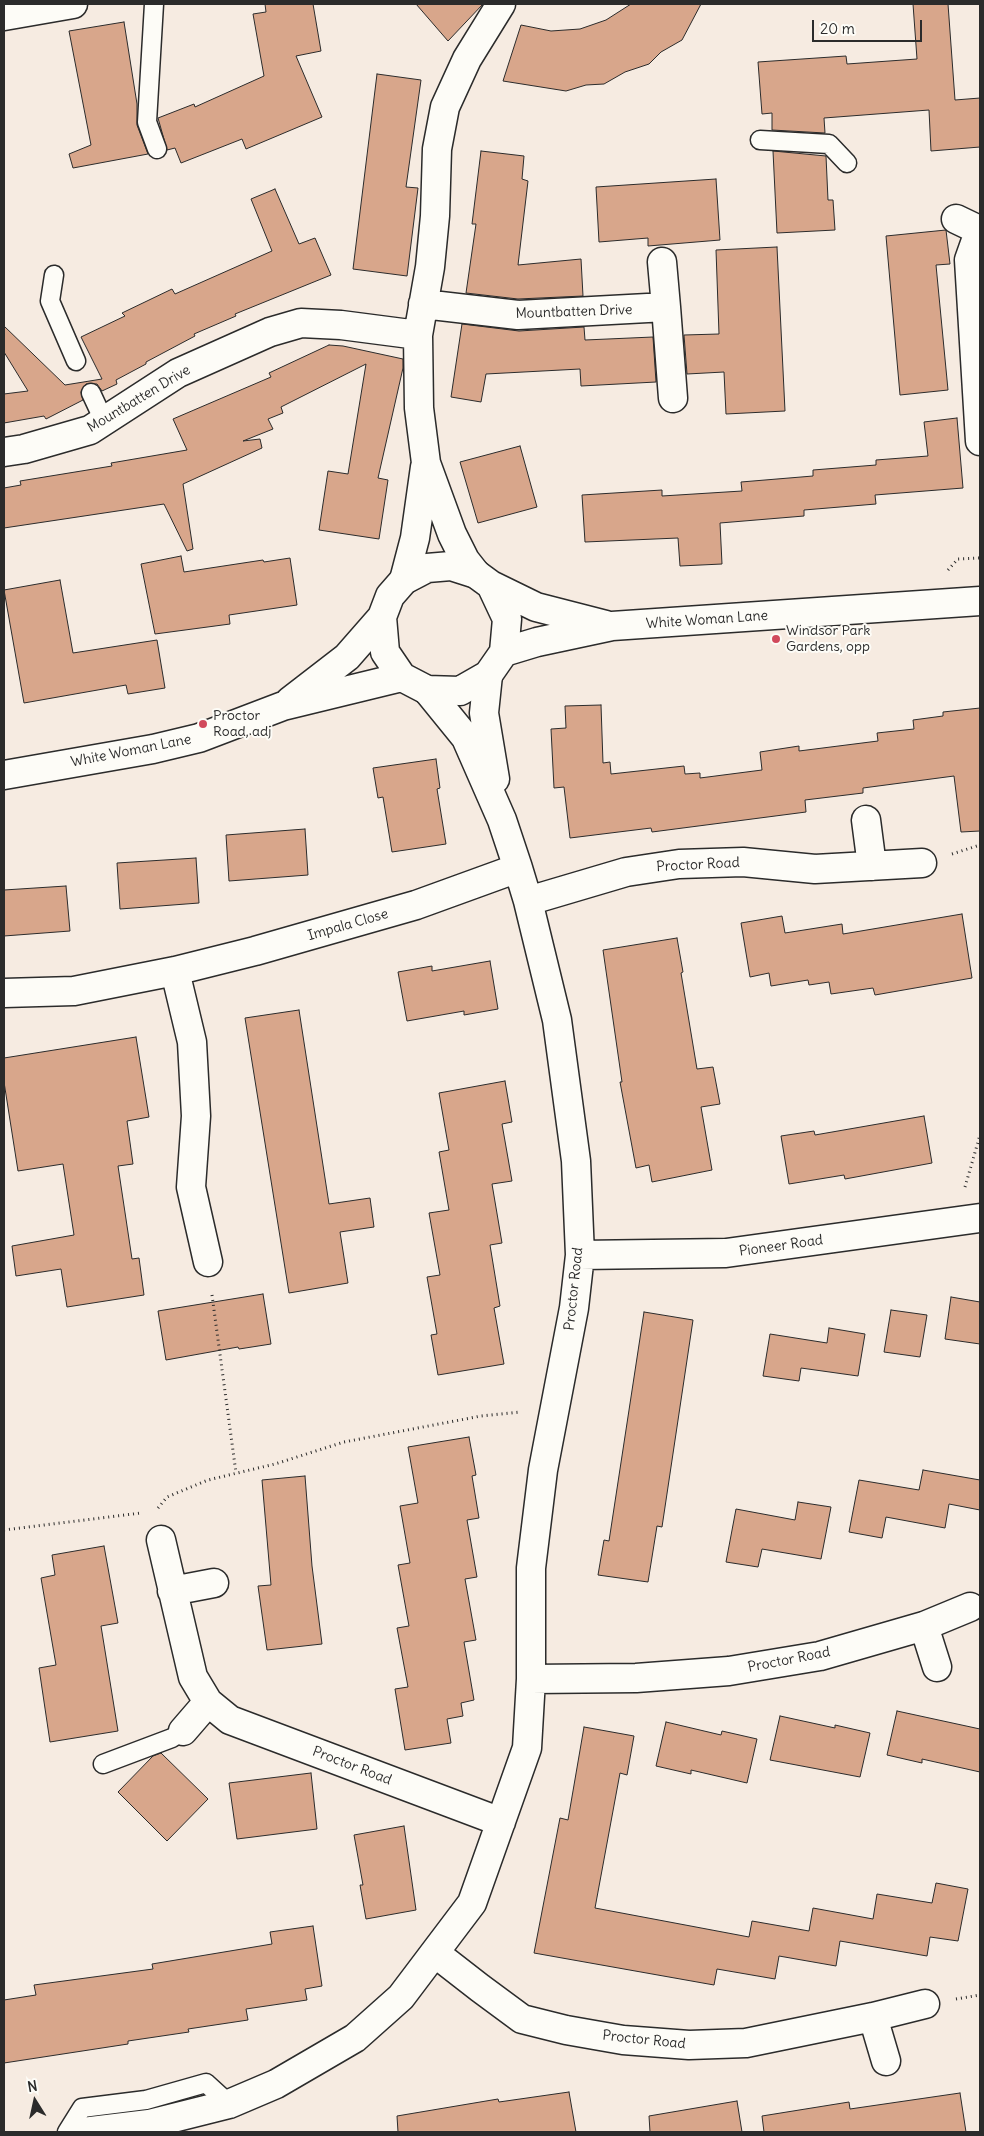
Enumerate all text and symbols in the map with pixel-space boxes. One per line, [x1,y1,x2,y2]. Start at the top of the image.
scale bar [814,10,924,42]
text: 20 m [820,19,855,38]
street label: Mountbatten Drive [515,302,633,322]
street label: Mountbatten Drive [84,362,194,436]
street label: White Woman Lane [645,607,769,633]
place label: Windsor Park Gardens, opp [786,623,870,656]
marker: Windsor Park Gardens, opp [770,633,782,645]
place label: Proctor Road, adj [213,708,271,740]
marker: Proctor Road, adj [197,718,209,730]
street label: White Woman Lane [69,731,193,771]
street label: Proctor Road [656,854,740,876]
street label: Impala Close [306,906,390,944]
street label: Pioneer Road [738,1232,824,1260]
street label: Proctor Road [561,1247,587,1331]
street label: Proctor Road [746,1644,832,1676]
street label: Proctor Road [310,1743,394,1789]
street label: Proctor Road [602,2027,686,2053]
north arrow [10,2076,60,2126]
text: N [26,2077,39,2096]

